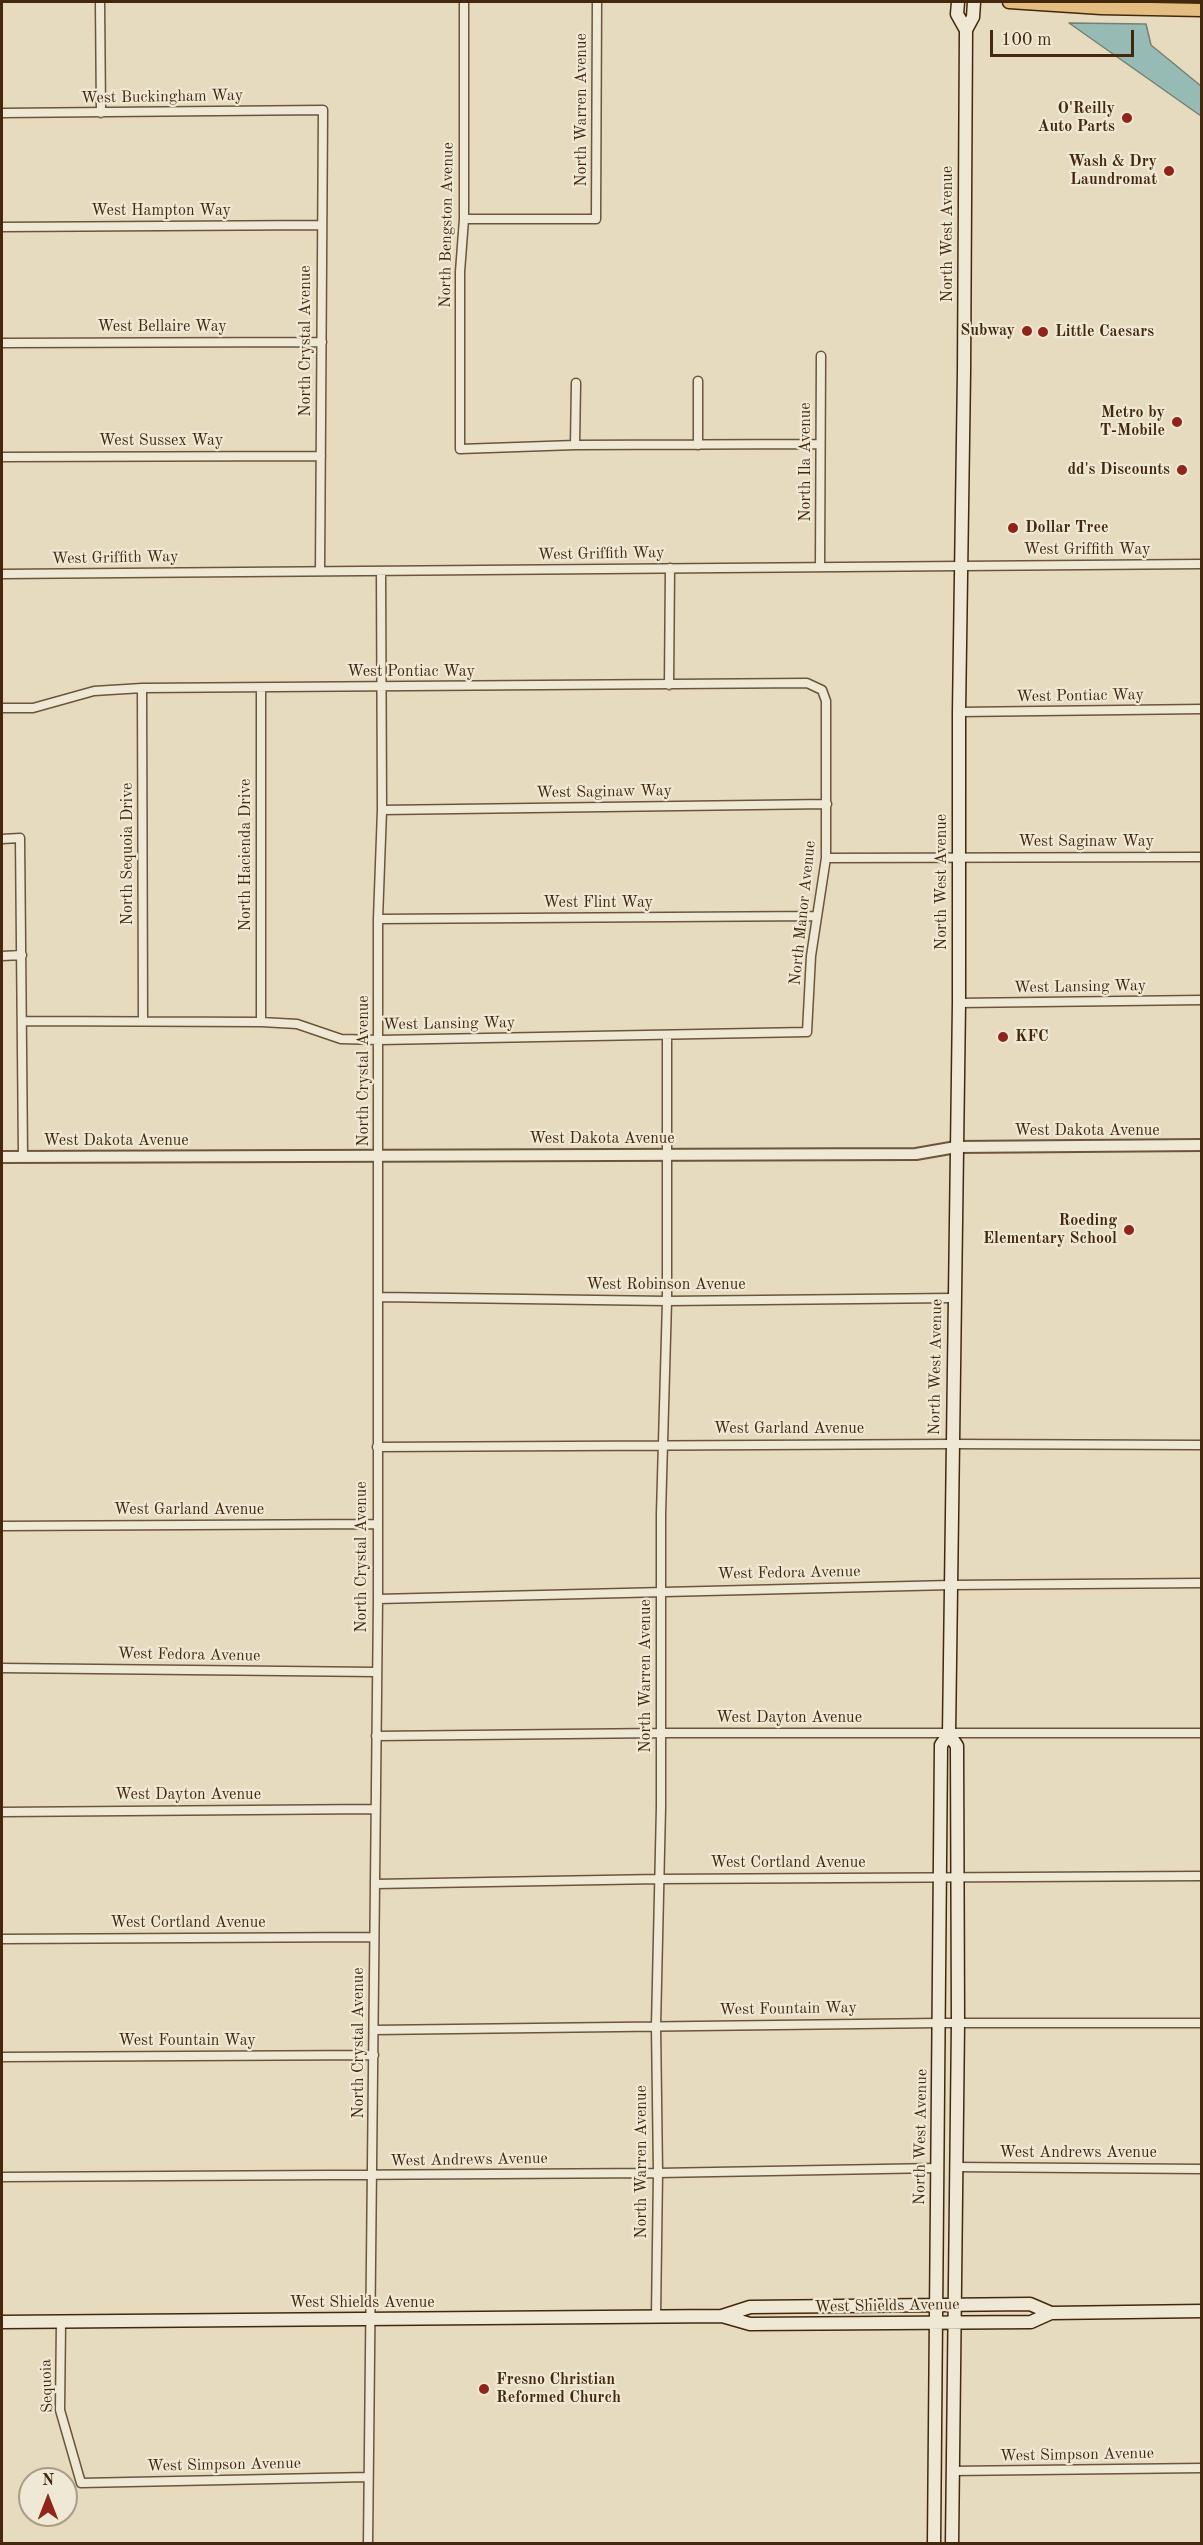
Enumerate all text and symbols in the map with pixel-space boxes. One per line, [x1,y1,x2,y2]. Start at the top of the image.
scale bar [993,18,1137,56]
text: 100 m [1001,31,1052,49]
street label: North Warren Avenue [572,33,592,187]
street label: West Buckingham Way [81,86,243,108]
place label: O'Reilly Auto Parts [1037,99,1115,137]
marker: O'Reilly Auto Parts [1120,111,1134,125]
street label: North Bengston Avenue [436,142,458,308]
place label: Wash & Dry Laundromat [1068,152,1157,190]
marker: Wash & Dry Laundromat [1162,164,1176,178]
street label: North West Avenue [938,166,958,302]
street label: West Hampton Way [91,201,231,221]
street label: North Crystal Avenue [296,265,316,417]
street label: West Bellaire Way [97,317,227,337]
place label: Subway [960,321,1015,341]
place label: Little Caesars [1055,322,1154,342]
marker: Subway [1020,324,1034,338]
marker: Little Caesars [1036,325,1050,339]
street label: North Ila Avenue [796,402,816,522]
place label: Metro by T-Mobile [1100,403,1165,441]
marker: Metro by T-Mobile [1170,415,1184,429]
street label: West Sussex Way [99,431,223,451]
place label: dd's Discounts [1067,460,1170,480]
marker: dd's Discounts [1175,463,1189,477]
place label: Dollar Tree [1025,518,1109,538]
marker: Dollar Tree [1006,521,1020,535]
street label: West Griffith Way [1024,540,1150,560]
street label: West Griffith Way [537,543,665,565]
street label: West Griffith Way [51,547,179,569]
street label: West Pontiac Way [347,662,475,682]
street label: West Pontiac Way [1016,685,1144,707]
street label: North Hacienda Drive [236,779,256,931]
street label: West Saginaw Way [536,781,672,803]
street label: North Sequoia Drive [118,783,138,925]
street label: North West Avenue [932,814,952,950]
street label: West Saginaw Way [1018,832,1154,852]
street label: North Manor Avenue [786,840,820,986]
street label: West Flint Way [543,893,653,913]
street label: West Lansing Way [1014,976,1146,998]
street label: North Crystal Avenue [354,995,374,1147]
street label: West Lansing Way [383,1013,515,1035]
place label: KFC [1015,1027,1049,1047]
marker: KFC [996,1030,1010,1044]
street label: West Dakota Avenue [1014,1121,1160,1141]
street label: West Dakota Avenue [529,1129,675,1149]
street label: West Dakota Avenue [43,1131,189,1151]
place label: Roeding Elementary School [983,1211,1117,1249]
marker: Roeding Elementary School [1122,1223,1136,1237]
street label: West Robinson Avenue [586,1275,746,1295]
street label: North West Avenue [925,1299,947,1435]
street label: West Garland Avenue [714,1419,864,1439]
street label: North Crystal Avenue [352,1481,372,1633]
street label: West Garland Avenue [114,1500,264,1520]
street label: West Fedora Avenue [717,1562,861,1584]
street label: North Warren Avenue [636,1599,656,1753]
street label: West Fedora Avenue [117,1644,261,1666]
street label: West Dayton Avenue [716,1708,862,1728]
street label: West Dayton Avenue [115,1785,261,1805]
street label: West Cortland Avenue [710,1853,866,1873]
street label: West Cortland Avenue [110,1913,266,1933]
street label: North Crystal Avenue [349,1967,369,2119]
street label: West Fountain Way [719,1998,857,2020]
street label: West Fountain Way [118,2031,256,2051]
street label: North West Avenue [910,2069,932,2205]
street label: North Warren Avenue [632,2085,652,2239]
street label: West Andrews Avenue [999,2143,1157,2163]
street label: West Andrews Avenue [390,2149,548,2171]
street label: West Shields Avenue [289,2293,435,2313]
street label: West Shields Avenue [814,2295,960,2317]
street label: Sequoia [36,2359,58,2413]
place label: Fresno Christian Reformed Church [496,2370,621,2408]
marker: Fresno Christian Reformed Church [477,2382,491,2396]
street label: West Simpson Avenue [1000,2444,1154,2466]
street label: West Simpson Avenue [147,2454,301,2476]
north arrow [18,2467,78,2527]
text: N [42,2473,54,2489]

